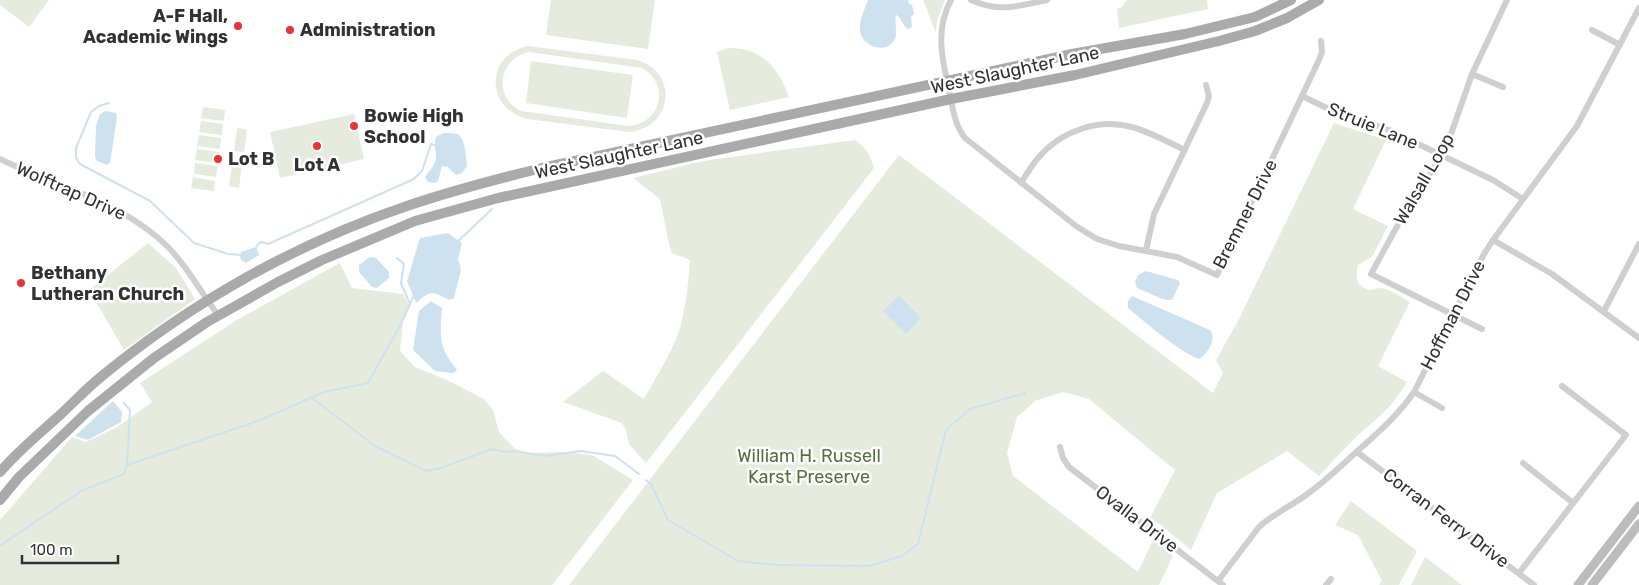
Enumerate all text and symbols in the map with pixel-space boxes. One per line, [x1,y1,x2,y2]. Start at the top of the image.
place label: A-F Hall, Academic Wings [83,5,228,48]
place label: Administration [300,19,436,41]
marker: A-F Hall, Academic Wings [232,20,244,32]
marker: Administration [284,24,296,36]
street label: West Slaughter Lane [929,41,1101,99]
street label: Struie Lane [1324,98,1422,154]
place label: Bowie High School [364,105,464,148]
marker: Bowie High School [348,120,360,132]
street label: West Slaughter Lane [533,126,705,184]
street label: Walsall Loop [1389,129,1459,229]
marker: Lot A [311,140,323,152]
place label: Lot B [228,148,275,170]
marker: Lot B [212,153,224,165]
place label: Lot A [294,154,340,176]
street label: Bremner Drive [1208,156,1282,272]
street label: Wolftrap Drive [13,157,129,225]
street label: Hoffman Drive [1416,257,1490,373]
place label: Bethany Lutheran Church [31,262,184,305]
marker: Bethany Lutheran Church [15,277,27,289]
park label: William H. Russell Karst Preserve [737,445,881,488]
street label: Corran Ferry Drive [1379,463,1513,573]
street label: Ovalla Drive [1091,481,1183,557]
scale bar [22,532,119,564]
text: 100 m [30,541,72,559]

